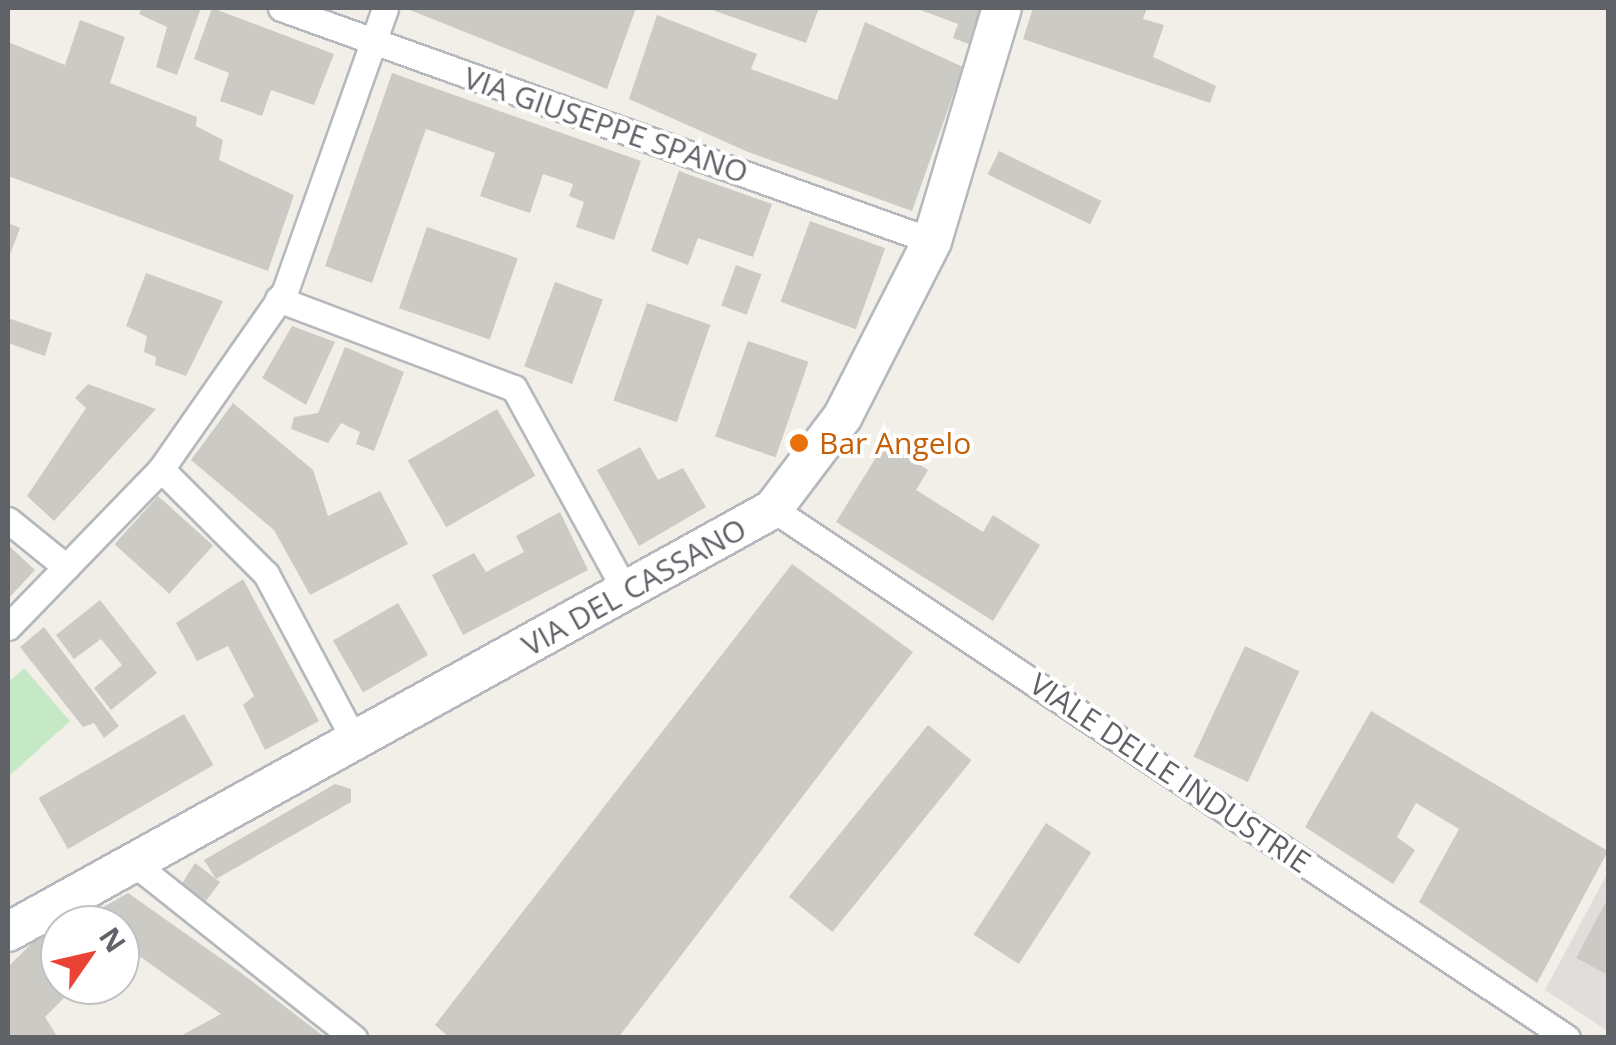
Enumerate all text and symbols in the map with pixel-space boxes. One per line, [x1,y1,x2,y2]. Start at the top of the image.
street label: VIA GIUSEPPE SPANO [459,59,753,191]
place label: Bar Angelo [819,425,971,461]
marker: Bar Angelo [788,432,810,454]
street label: VIA DEL CASSANO [516,511,752,663]
street label: VIALE DELLE INDUSTRIE [1023,666,1317,880]
north arrow [40,905,140,1005]
text: N [91,919,135,959]

